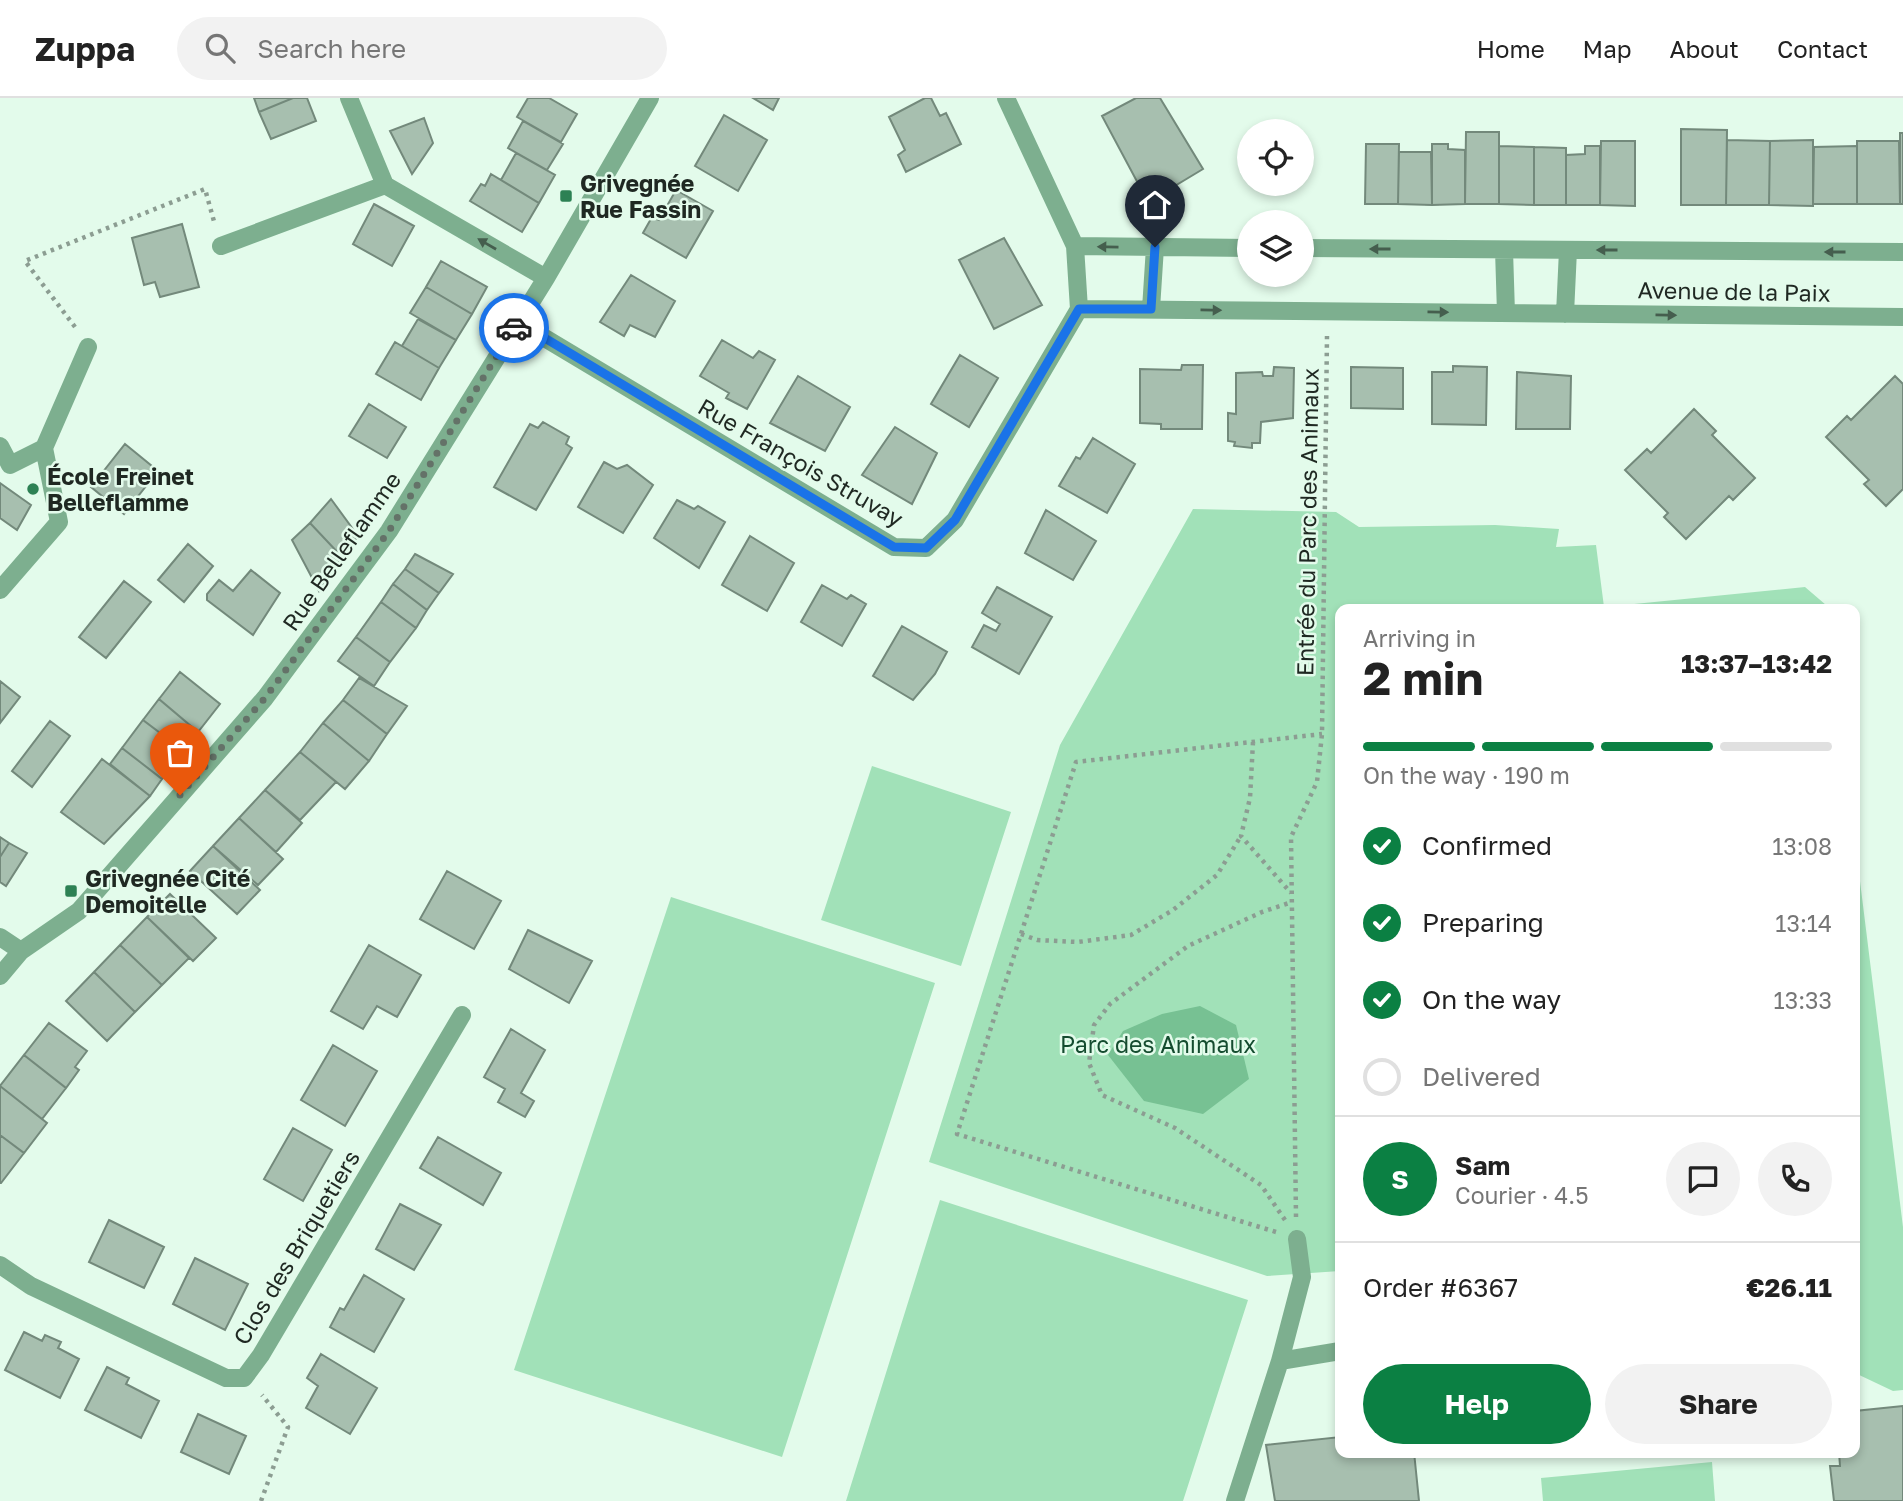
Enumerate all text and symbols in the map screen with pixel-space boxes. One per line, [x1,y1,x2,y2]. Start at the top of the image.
search box [177,17,667,80]
text: Zuppa [35,29,135,68]
icon: search [201,29,239,67]
text: Search here [257,33,406,64]
text: Home [1477,34,1545,63]
text: Map [1583,34,1632,63]
text: About [1670,34,1739,63]
text: Contact [1777,34,1868,63]
map controls [1237,119,1314,287]
button: locate [1237,119,1314,196]
place label: Grivegnée Rue Fassin [580,169,701,223]
pin [1125,175,1185,247]
icon: home [1136,186,1174,224]
marker: Grivegnée Rue Fassin [558,188,574,204]
button: layers [1237,210,1314,287]
one-way arrow [477,238,497,250]
one-way arrow [1097,241,1119,253]
one-way arrow [1369,243,1391,255]
one-way arrow [1596,244,1618,256]
one-way arrow [1824,246,1846,258]
street label: Avenue de la Paix [1637,275,1831,307]
courier [479,293,549,363]
one-way arrow [1200,304,1222,316]
one-way arrow [1427,306,1449,318]
icon: car [495,309,533,347]
one-way arrow [1655,309,1677,321]
street label: Entrée du Parc des Animaux [1290,367,1324,676]
street label: Rue François Struvay [693,392,909,532]
place label: École Freinet Belleflamme [47,462,194,516]
street label: Rue Belleflamme [276,466,406,636]
marker: École Freinet Belleflamme [25,481,41,497]
text: Arriving in [1363,624,1476,652]
text: 13:37–13:42 [1681,648,1832,679]
text: 2 min [1363,650,1483,705]
pin [150,723,210,795]
icon: bag [161,734,199,772]
text: On the way · 190 m [1363,761,1570,789]
icon: check [1363,827,1401,865]
text: Confirmed [1422,830,1552,861]
text: 13:08 [1772,832,1832,860]
place label: Grivegnée Cité Demoitelle [85,864,250,918]
marker: Grivegnée Cité Demoitelle [63,883,79,899]
icon: check [1363,904,1401,942]
text: Preparing [1422,907,1544,938]
text: 13:14 [1775,909,1832,937]
icon: check [1363,981,1401,1019]
text: On the way [1422,984,1561,1015]
text: 13:33 [1774,986,1832,1014]
park label: Parc des Animaux [1060,1030,1256,1058]
text: Delivered [1422,1061,1541,1092]
button: chat [1666,1142,1740,1216]
button: phone [1758,1142,1832,1216]
street label: Clos des Briquetiers [227,1145,365,1349]
text: Sam [1455,1150,1510,1181]
text: S [1391,1164,1409,1195]
text: Courier · 4.5 [1455,1181,1588,1209]
text: Order #6367 [1363,1272,1518,1303]
text: €26.11 [1746,1272,1832,1303]
button: Help [1363,1364,1591,1444]
button: Share [1605,1364,1832,1444]

